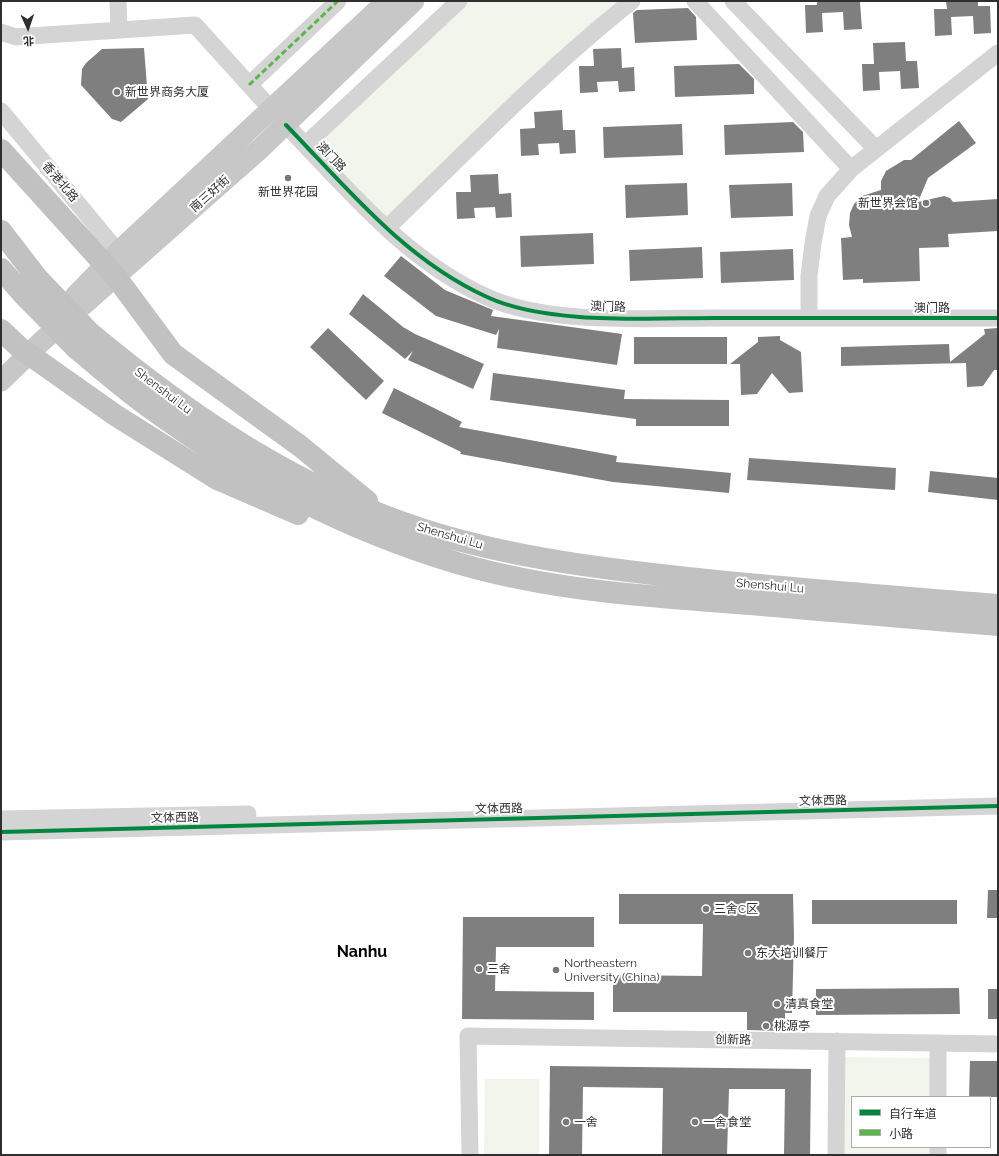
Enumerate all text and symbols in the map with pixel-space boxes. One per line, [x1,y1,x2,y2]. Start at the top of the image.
north arrow [8,8,48,48]
text: 北 [23,34,34,47]
place label: 新世界商务大厦 [125,85,209,99]
marker: 新世界商务大厦 [112,87,122,97]
street label: 澳门路 [313,139,349,175]
street label: 香港北路 [39,159,81,205]
street label: 南三好街 [187,173,233,215]
marker: 新世界花园 [283,173,293,183]
place label: 新世界花园 [258,185,318,199]
place label: 新世界会馆 [858,196,918,210]
marker: 新世界会馆 [921,198,931,208]
street label: 澳门路 [590,299,626,315]
street label: 澳门路 [914,301,950,315]
street label: Shenshui Lu [132,365,194,417]
street label: Shenshui Lu [415,520,485,552]
street label: Shenshui Lu [735,576,805,596]
street label: 文体西路 [799,793,847,809]
street label: 文体西路 [475,801,523,817]
street label: 文体西路 [151,810,199,826]
place label: 三舍C区 [714,902,758,916]
marker: 三舍C区 [701,904,711,914]
district label: Nanhu [337,942,387,962]
place label: 东大培训餐厅 [756,946,828,960]
marker: 东大培训餐厅 [743,948,753,958]
place label: Northeastern University (China) [564,956,660,984]
place label: 三舍 [487,962,511,976]
marker: 三舍 [474,964,484,974]
marker: Northeastern University (China) [551,965,561,975]
place label: 清真食堂 [785,997,833,1011]
marker: 清真食堂 [772,999,782,1009]
place label: 桃源亭 [774,1019,810,1033]
marker: 桃源亭 [761,1021,771,1031]
street label: 创新路 [715,1032,751,1048]
legend [851,1096,991,1148]
text: 自行车道 [889,1107,937,1121]
place label: 一舍 [574,1115,598,1129]
place label: 一舍食堂 [703,1115,751,1129]
marker: 一舍 [561,1117,571,1127]
marker: 一舍食堂 [690,1117,700,1127]
text: 小路 [889,1127,913,1141]

